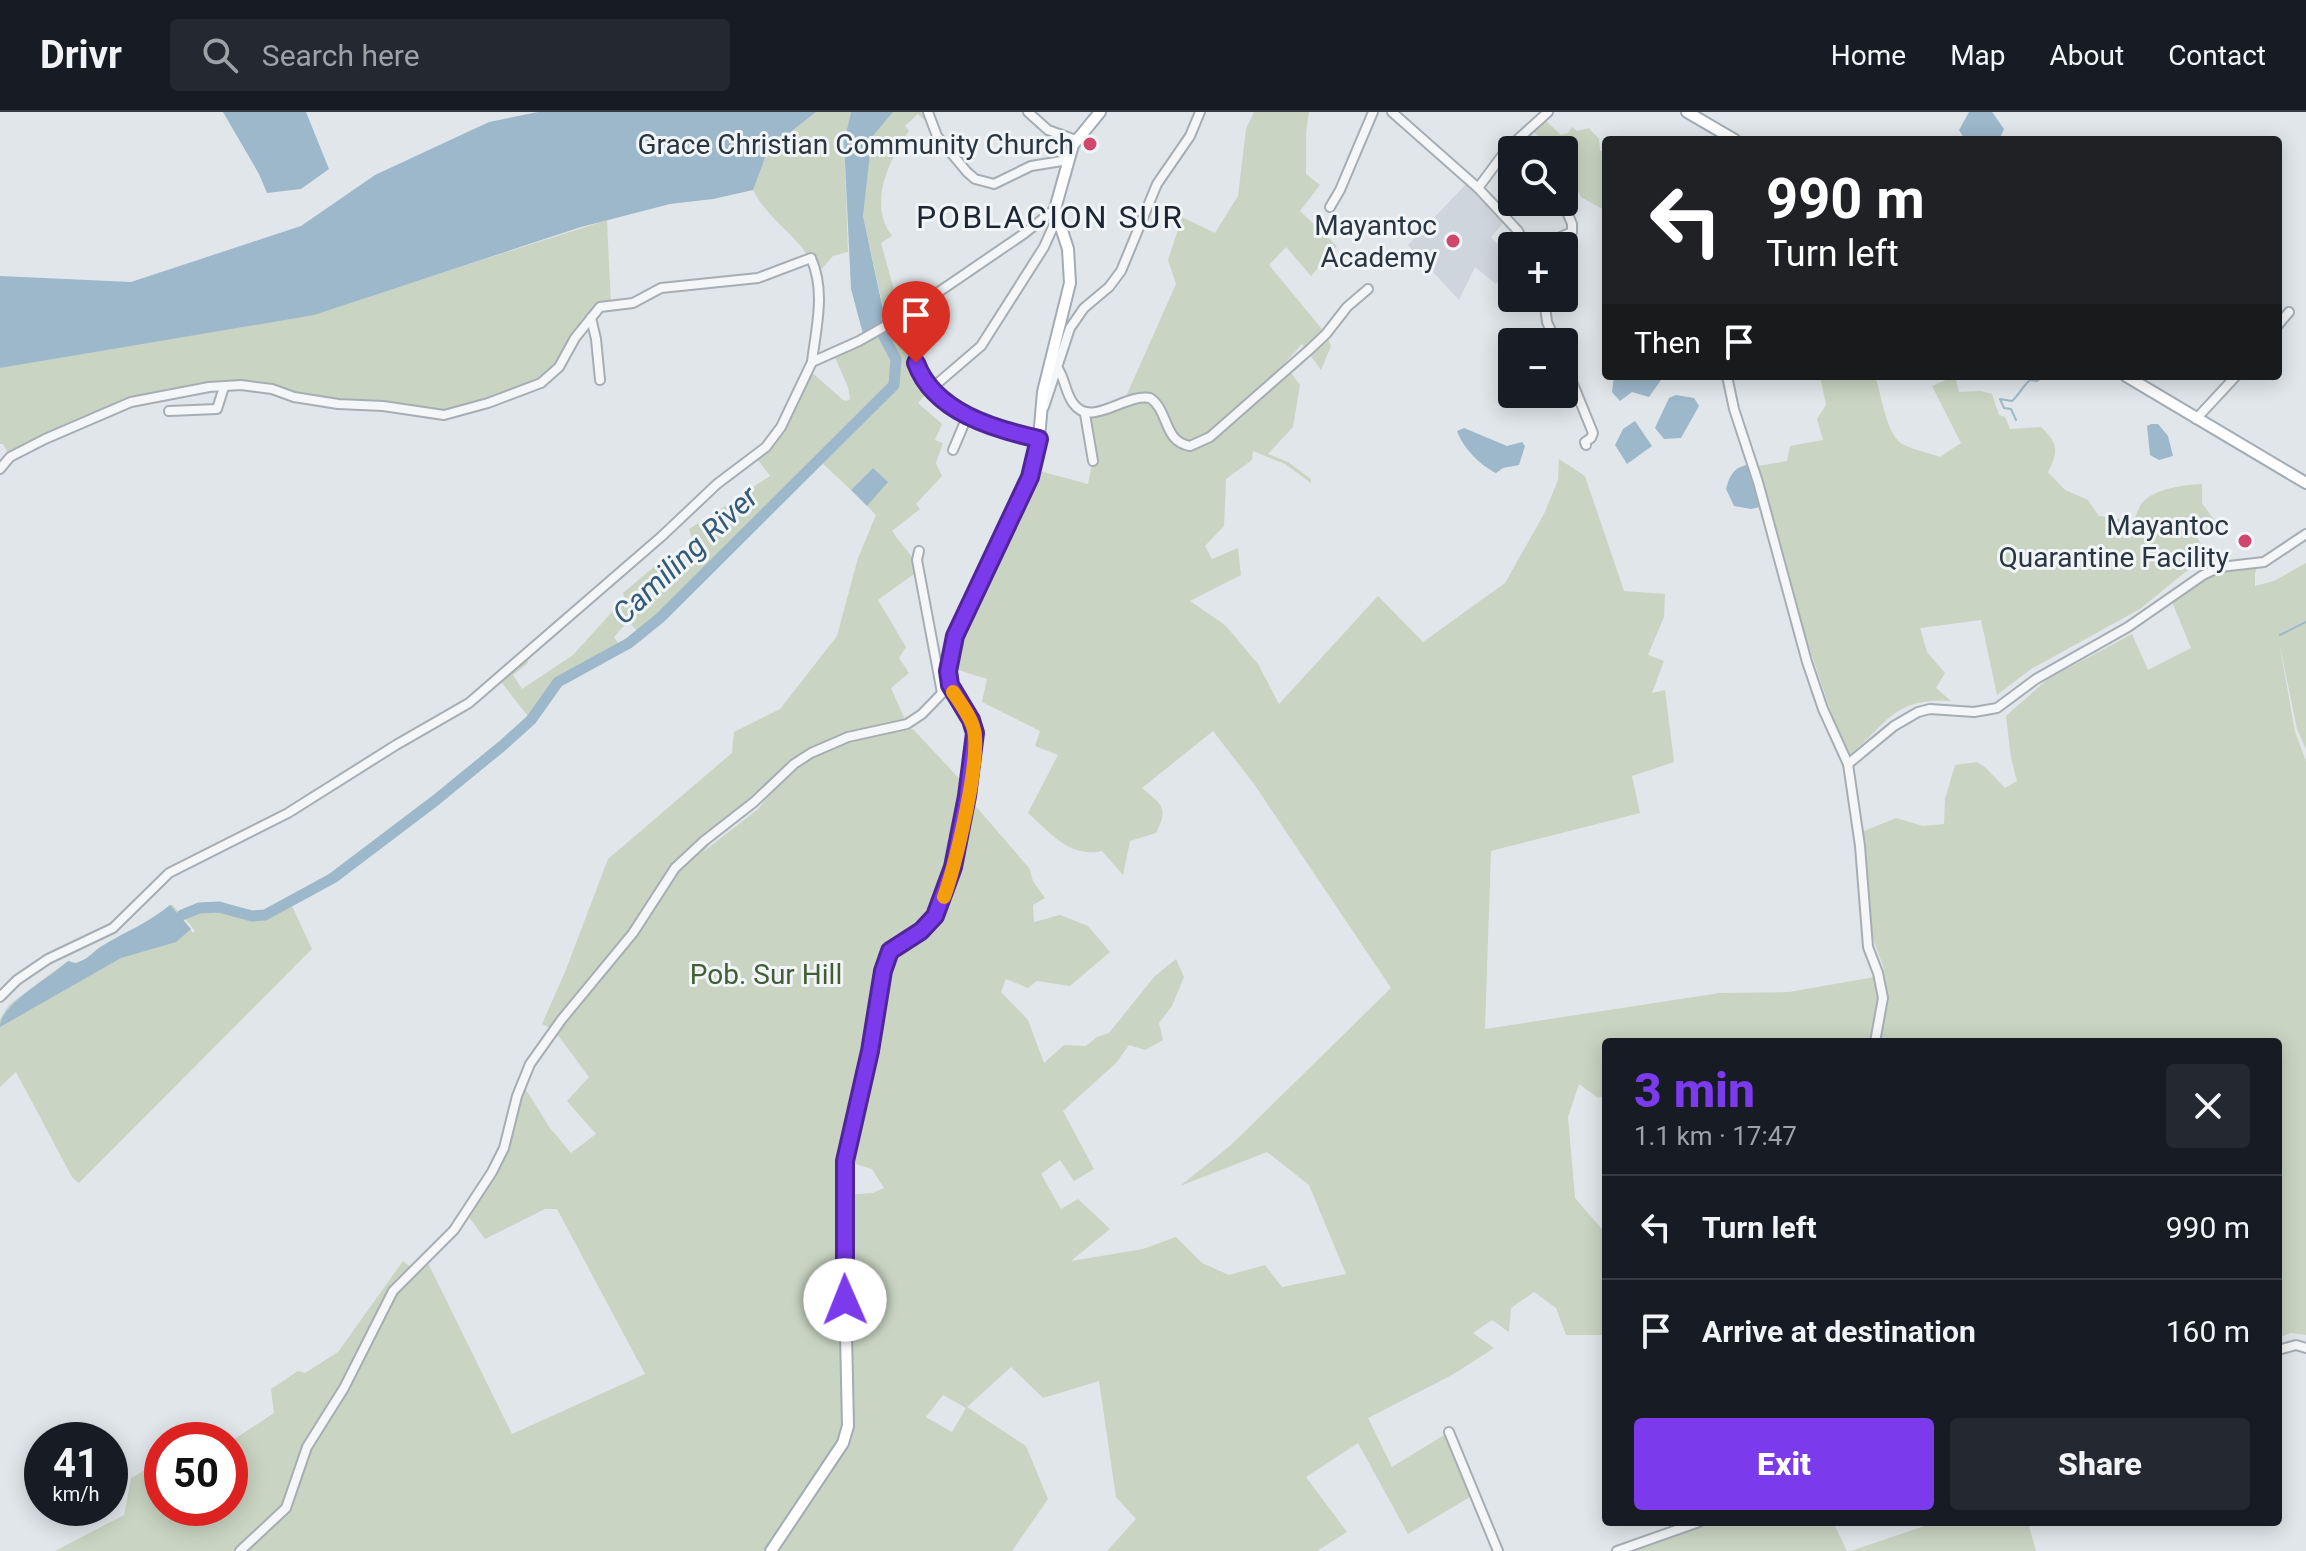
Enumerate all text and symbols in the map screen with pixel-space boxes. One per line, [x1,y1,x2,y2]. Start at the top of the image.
search box [170,19,730,91]
text: Drivr [40,33,122,77]
icon: search [198,33,242,77]
text: Search here [262,38,420,73]
text: Home [1831,39,1906,72]
text: Map [1950,39,2006,72]
text: About [2050,39,2124,72]
text: Contact [2168,39,2266,72]
place label: Grace Christian Community Church [638,128,1074,161]
marker: Grace Christian Community Church [1081,135,1099,153]
map controls [1498,136,1578,408]
button: search [1498,136,1578,216]
text: 990 m [1766,166,1925,232]
icon: left [1634,168,1738,272]
district label: POBLACION SUR [916,198,1184,236]
place label: Mayantoc Academy [1314,209,1437,274]
marker: Mayantoc Academy [1444,232,1462,250]
button: + [1498,232,1578,312]
text: Turn left [1766,233,1899,275]
pin [882,281,950,363]
icon: arrive [894,293,938,337]
icon: arrive [1717,320,1761,364]
text: Then [1634,325,1701,360]
button: − [1498,328,1578,408]
water label: Camiling River [605,478,766,631]
place label: Mayantoc Quarantine Facility [1998,509,2229,574]
marker: Mayantoc Quarantine Facility [2236,532,2254,550]
park label: Pob. Sur Hill [690,958,842,991]
text: 3 min [1634,1062,1755,1119]
button: close [2166,1064,2250,1148]
text: 1.1 km · 17:47 [1634,1121,1797,1151]
icon: left [1634,1205,1678,1249]
text: Turn left [1702,1210,1817,1245]
text: 990 m [2166,1210,2250,1245]
position arrow [803,1258,887,1342]
icon: arrive [1634,1309,1678,1353]
text: Arrive at destination [1702,1314,1976,1349]
text: 160 m [2166,1314,2250,1349]
button: Exit [1634,1418,1934,1510]
button: Share [1950,1418,2250,1510]
speed limit sign: 50 [144,1422,248,1526]
text: 41 [53,1440,99,1487]
text: km/h [53,1482,99,1506]

